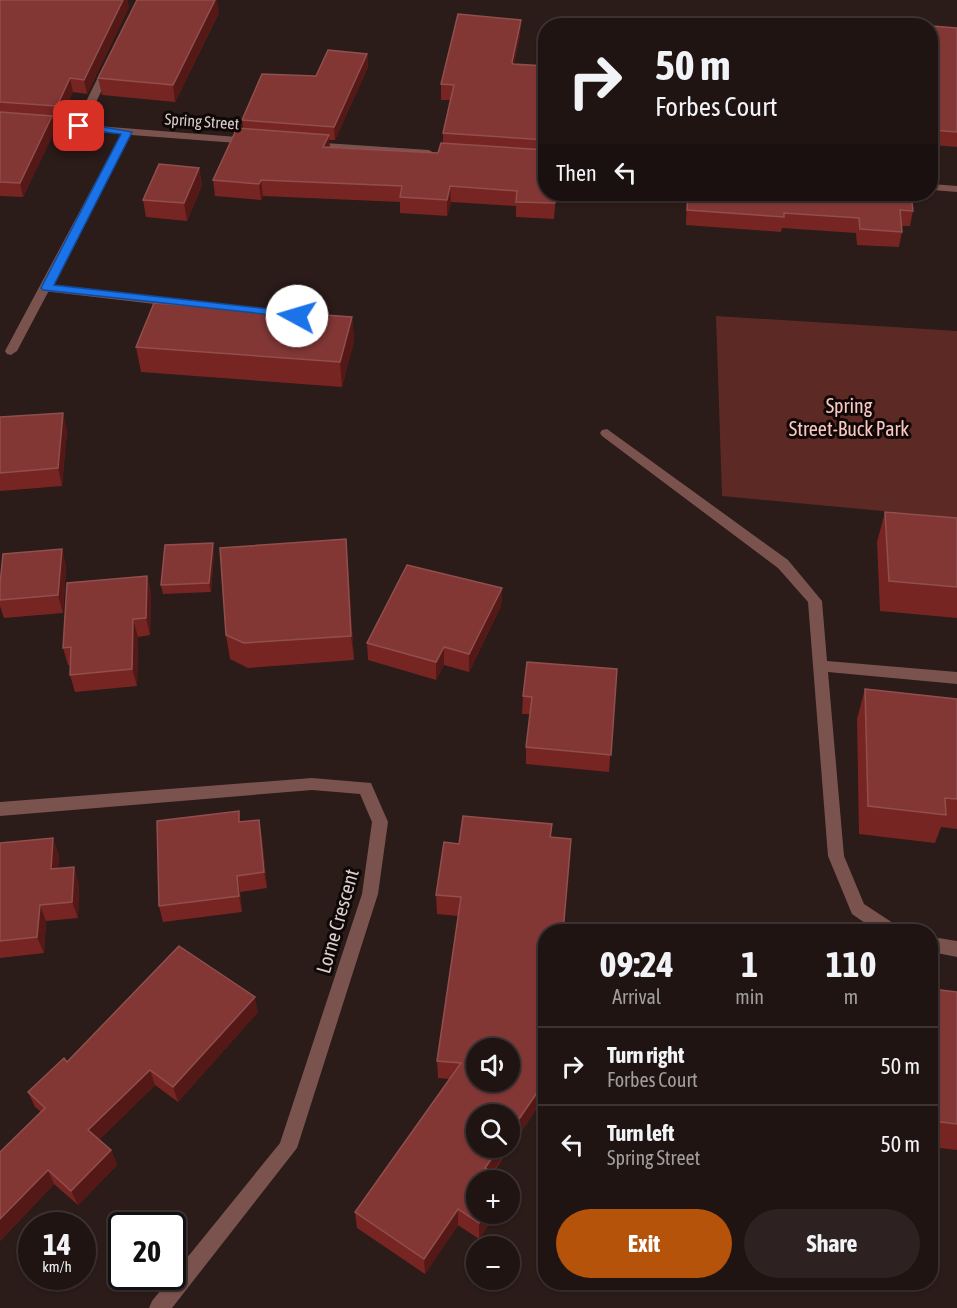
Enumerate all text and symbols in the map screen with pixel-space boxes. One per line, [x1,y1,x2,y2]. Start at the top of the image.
text: 50 m [655,41,730,89]
icon: right [556,42,634,120]
text: Forbes Court [655,91,778,122]
pin [53,100,104,151]
icon: arrive [62,109,95,142]
street label: Spring Street [164,109,240,134]
icon: left [609,156,642,189]
text: Then [556,160,597,186]
position arrow [265,284,329,348]
park label: Spring Street-Buck Park [789,394,909,440]
street label: Lorne Crescent [311,866,363,976]
text: 09:24 [600,943,674,985]
text: 1 [741,943,758,985]
text: 110 [826,943,876,985]
text: Arrival [612,985,661,1008]
text: min [735,985,764,1008]
text: m [844,985,858,1008]
map controls [466,1038,520,1290]
button: sound [466,1038,520,1092]
text: Turn right [607,1042,684,1068]
icon: right [556,1050,589,1083]
text: 50 m [880,1053,920,1079]
text: Forbes Court [607,1068,698,1091]
button: search [466,1104,520,1158]
text: Turn left [607,1120,674,1146]
icon: left [556,1128,589,1161]
text: 50 m [880,1131,920,1157]
text: Spring Street [607,1146,700,1169]
button: + [466,1170,520,1224]
button: Exit [556,1209,732,1278]
button: Share [744,1209,920,1278]
speed limit sign: 20 [108,1212,186,1290]
text: 14 [43,1227,71,1261]
button: − [466,1236,520,1290]
text: km/h [42,1258,72,1275]

